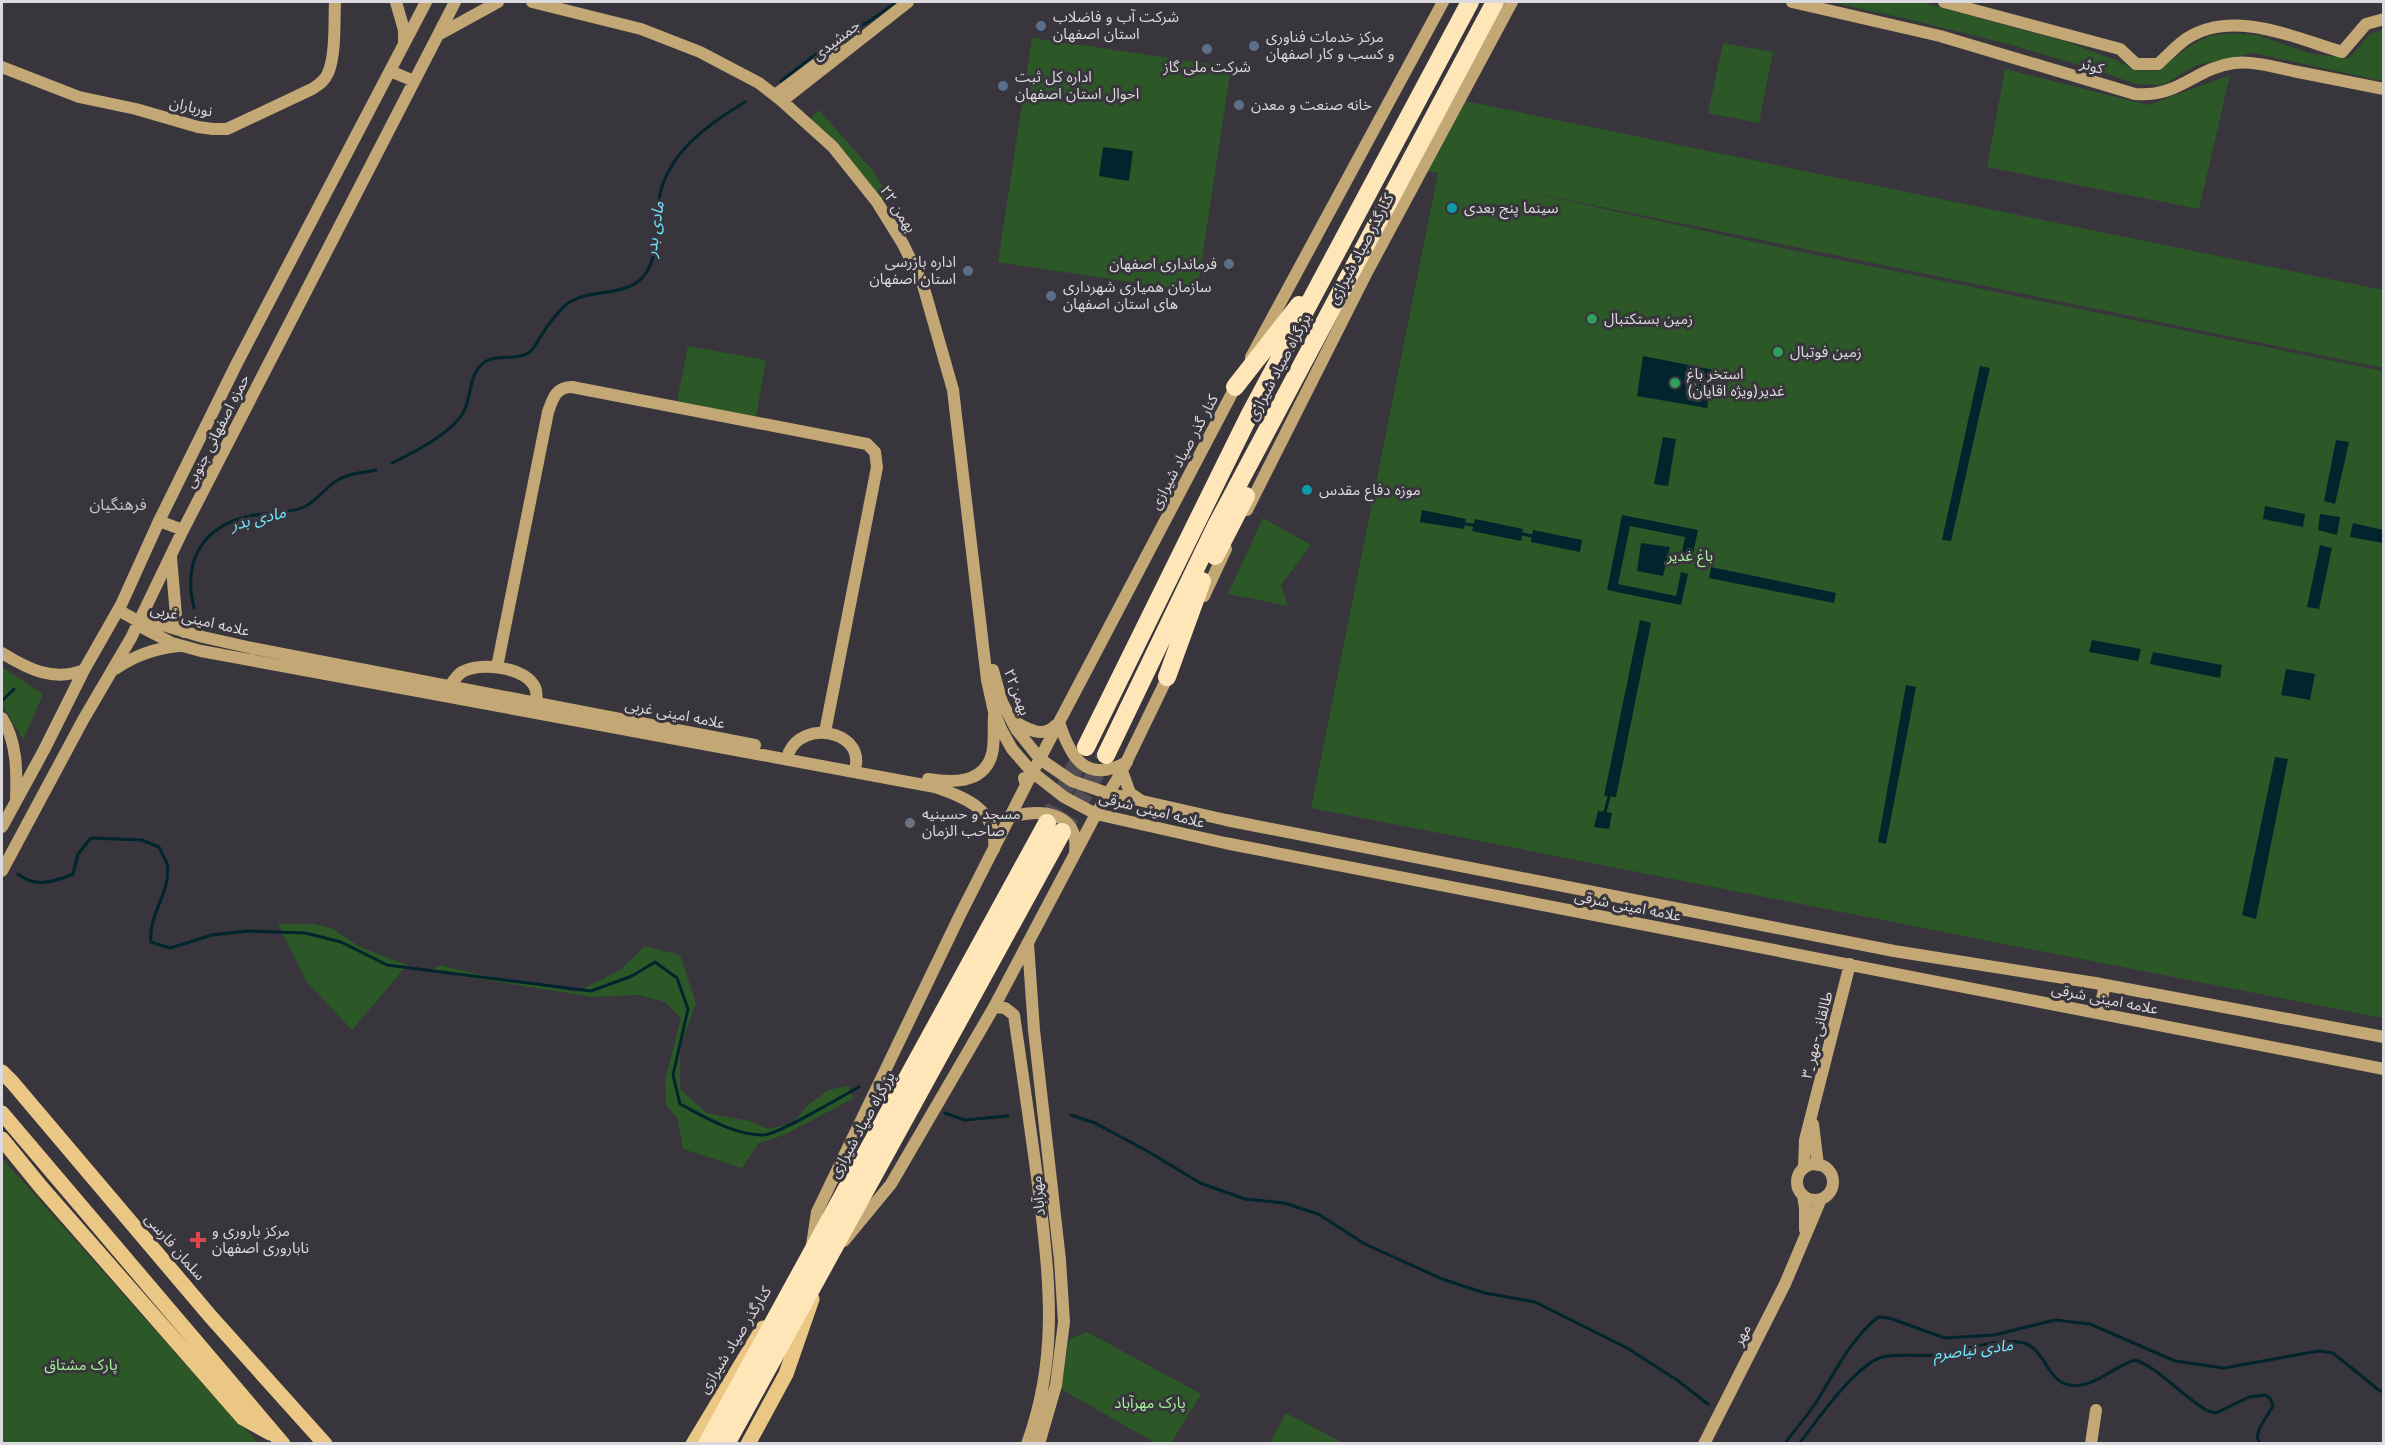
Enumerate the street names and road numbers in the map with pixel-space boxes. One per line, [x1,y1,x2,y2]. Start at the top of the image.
street label: جمشیدی [808,15,863,64]
street label: کوثر [2077,53,2107,78]
street label: نورباران [168,92,214,121]
street label: ۲۲ بهمن [876,181,921,236]
street label: کنارگذر صیاد شیرازی [1323,189,1398,307]
street label: بزرگراه صیاد شیرازی [1242,310,1315,424]
street label: حمزه اصفهانی جنوبی [180,371,253,491]
street label: کنار گذر صیاد شیرازی [1145,390,1222,513]
street label: علامه امینی غربی [149,599,252,640]
street label: ۲۲بهمن [1000,666,1035,718]
street label: علامه امینی غربی [623,695,727,733]
street label: علامه امینی شرقی [1097,787,1207,832]
street label: علامه امینی شرقی [1573,886,1684,925]
street label: علامه امینی شرقی [2050,979,2161,1018]
street label: ۳_طالقانی-مهر [1797,989,1837,1080]
street label: بزرگراه صیاد شیرازی [824,1068,899,1181]
street label: مهرآباد [1026,1175,1049,1217]
street label: سلمان فارسی [141,1209,210,1284]
street label: کنارگذر صیاد شیرازی [694,1282,776,1397]
street label: مهر [1728,1321,1755,1350]

